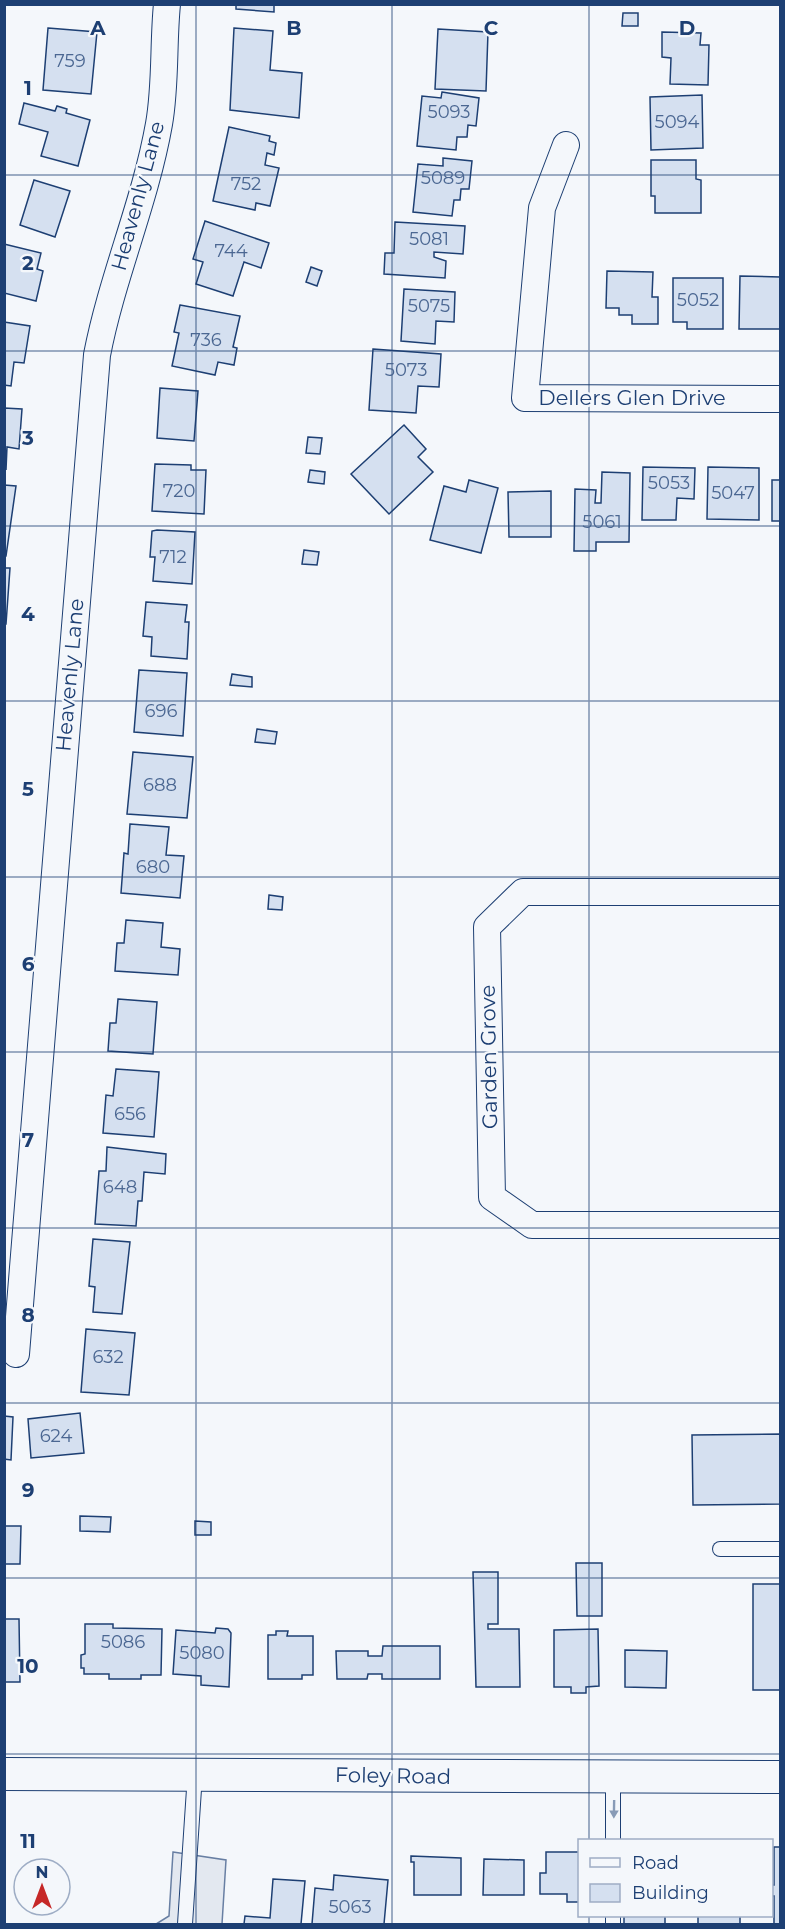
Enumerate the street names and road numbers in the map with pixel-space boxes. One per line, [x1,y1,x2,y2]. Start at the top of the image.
street label: Heavenly Lane [106,118,169,273]
street label: Dellers Glen Drive [538,385,726,410]
street label: Heavenly Lane [50,597,89,753]
street label: Garden Grove [475,985,502,1129]
street label: Foley Road [335,1762,451,1789]

